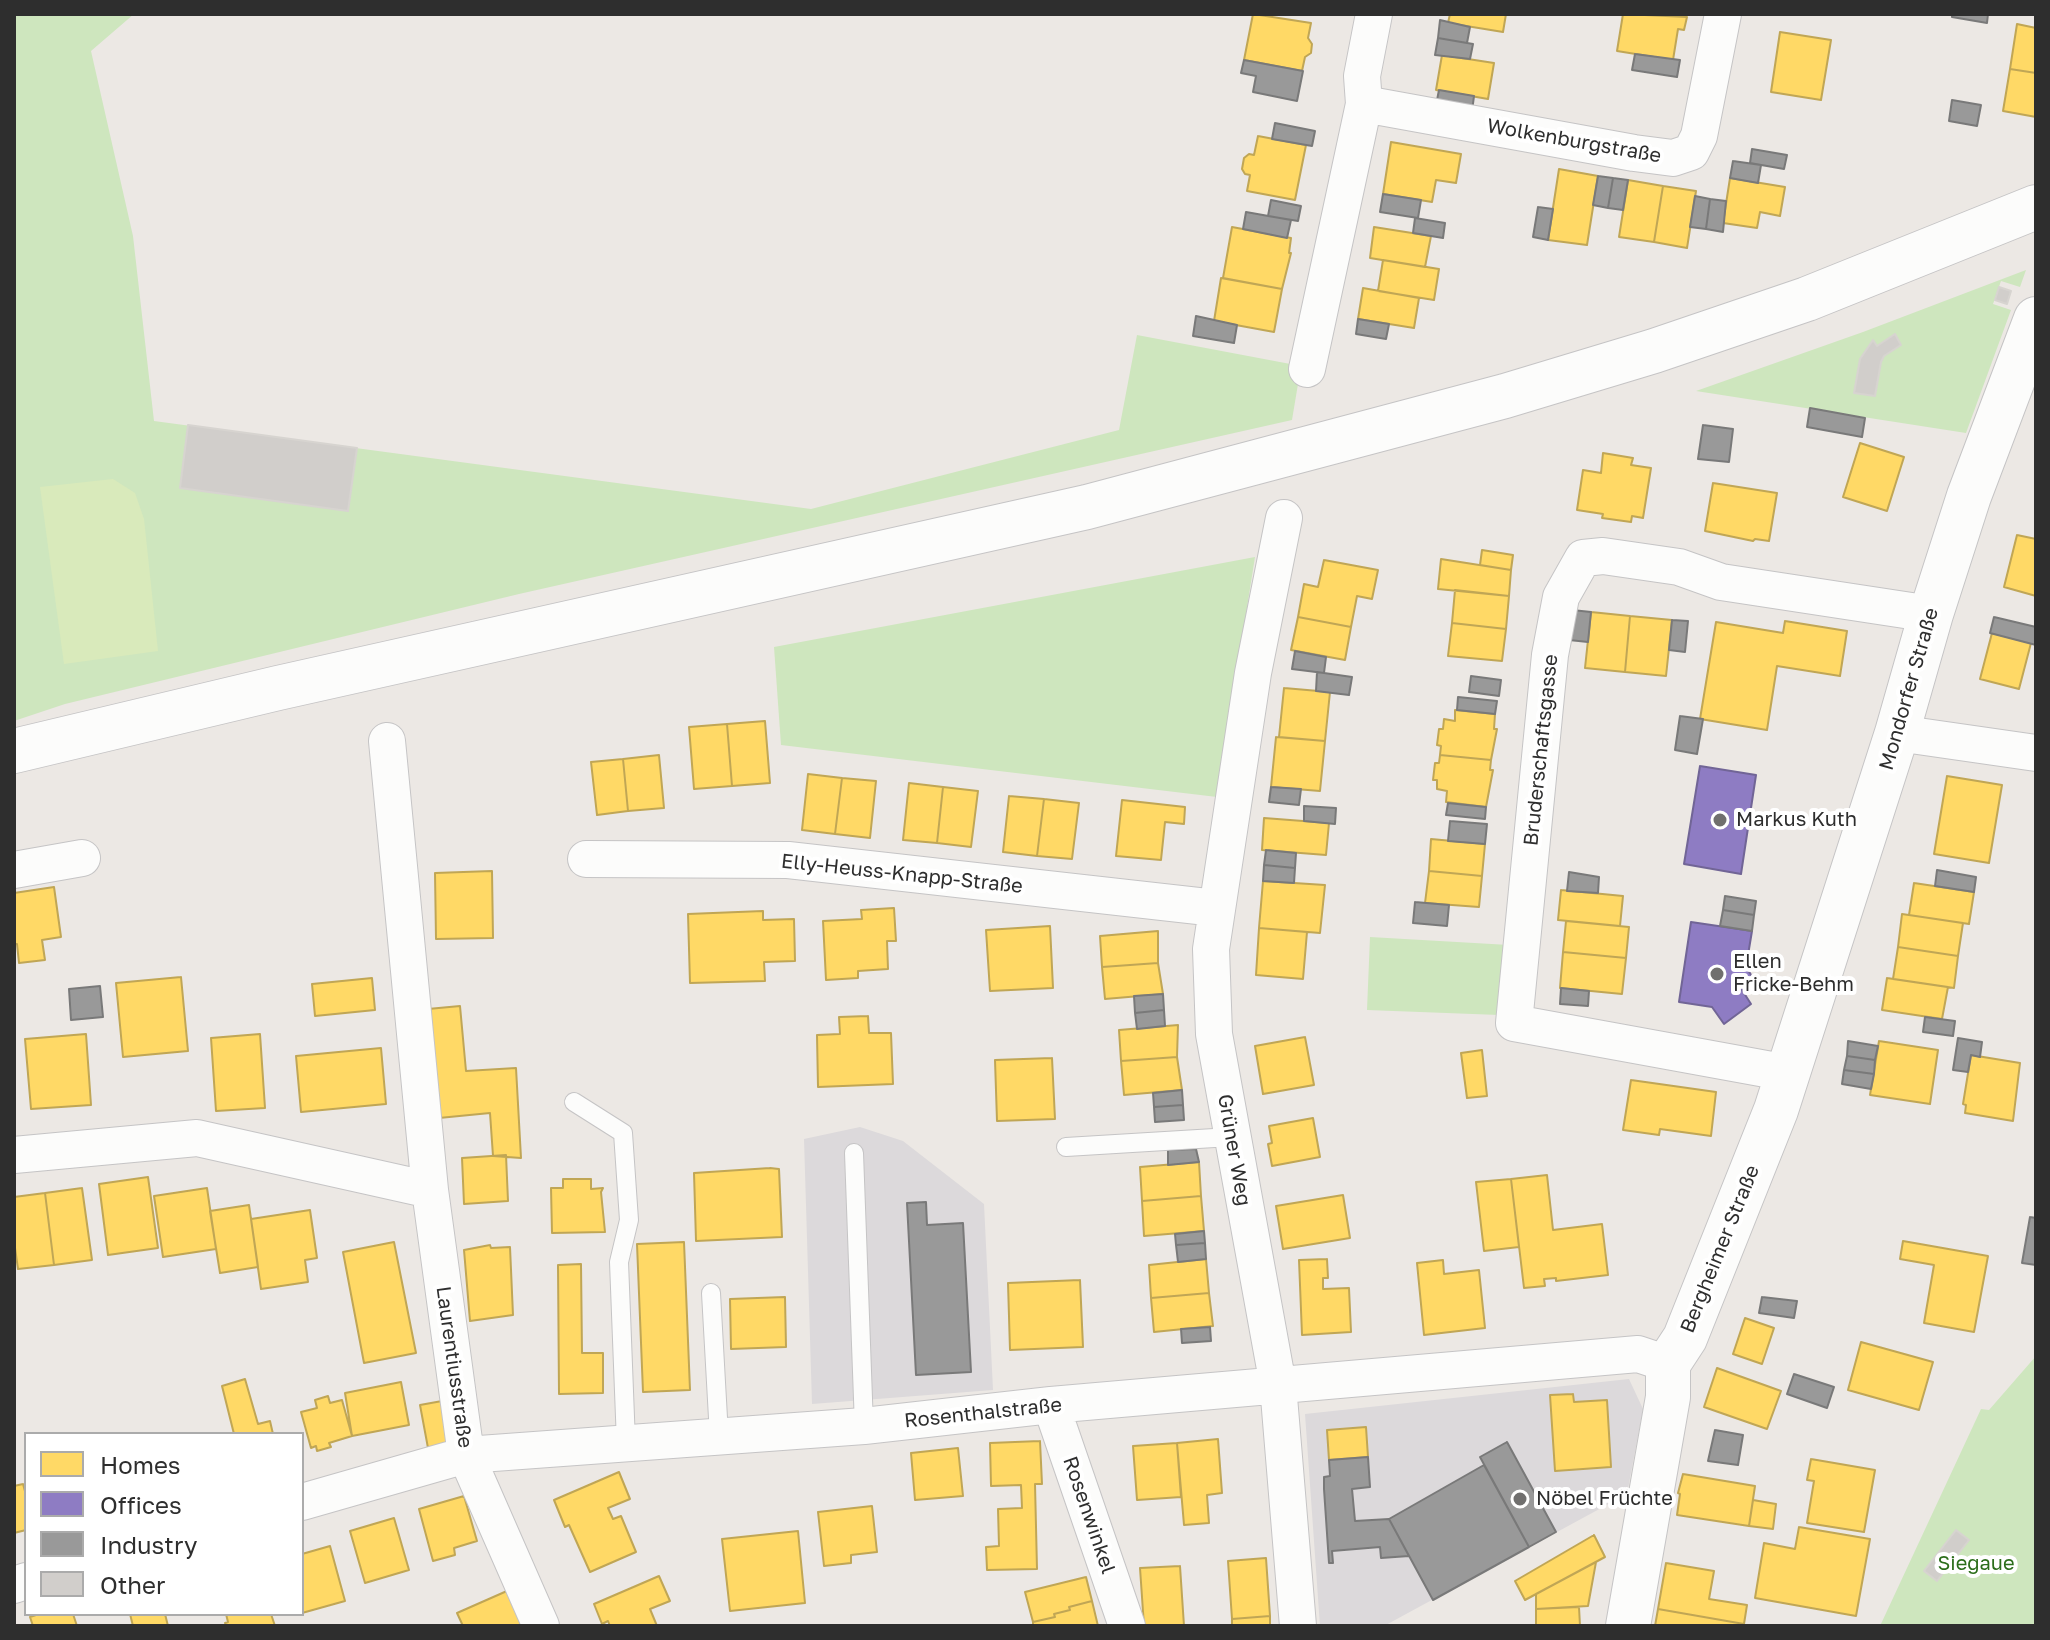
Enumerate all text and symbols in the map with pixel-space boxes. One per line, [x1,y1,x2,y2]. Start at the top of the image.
street label: Wolkenburgstraße [1485,114,1663,168]
street label: Mondorfer Straße [1874,605,1944,773]
street label: Bruderschaftsgasse [1519,653,1563,847]
place label: Markus Kuth [1736,808,1857,832]
marker: Markus Kuth [1711,811,1729,829]
street label: Elly-Heuss-Knapp-Straße [780,849,1024,899]
place label: Ellen Fricke-Behm [1733,950,1854,997]
marker: Ellen Fricke-Behm [1708,965,1726,983]
street label: Grüner Weg [1212,1092,1256,1208]
street label: Bergheimer Straße [1675,1162,1765,1336]
street label: Laurentiusstraße [431,1285,477,1449]
street label: Rosenthalstraße [903,1393,1063,1433]
legend [24,1432,304,1616]
text: Homes [100,1450,181,1479]
street label: Rosenwinkel [1058,1453,1120,1577]
place label: Nöbel Früchte [1536,1487,1673,1511]
text: Offices [100,1490,182,1519]
marker: Nöbel Früchte [1511,1490,1529,1508]
text: Industry [100,1530,197,1559]
park label: Siegaue [1937,1552,2015,1576]
text: Other [100,1570,165,1599]

